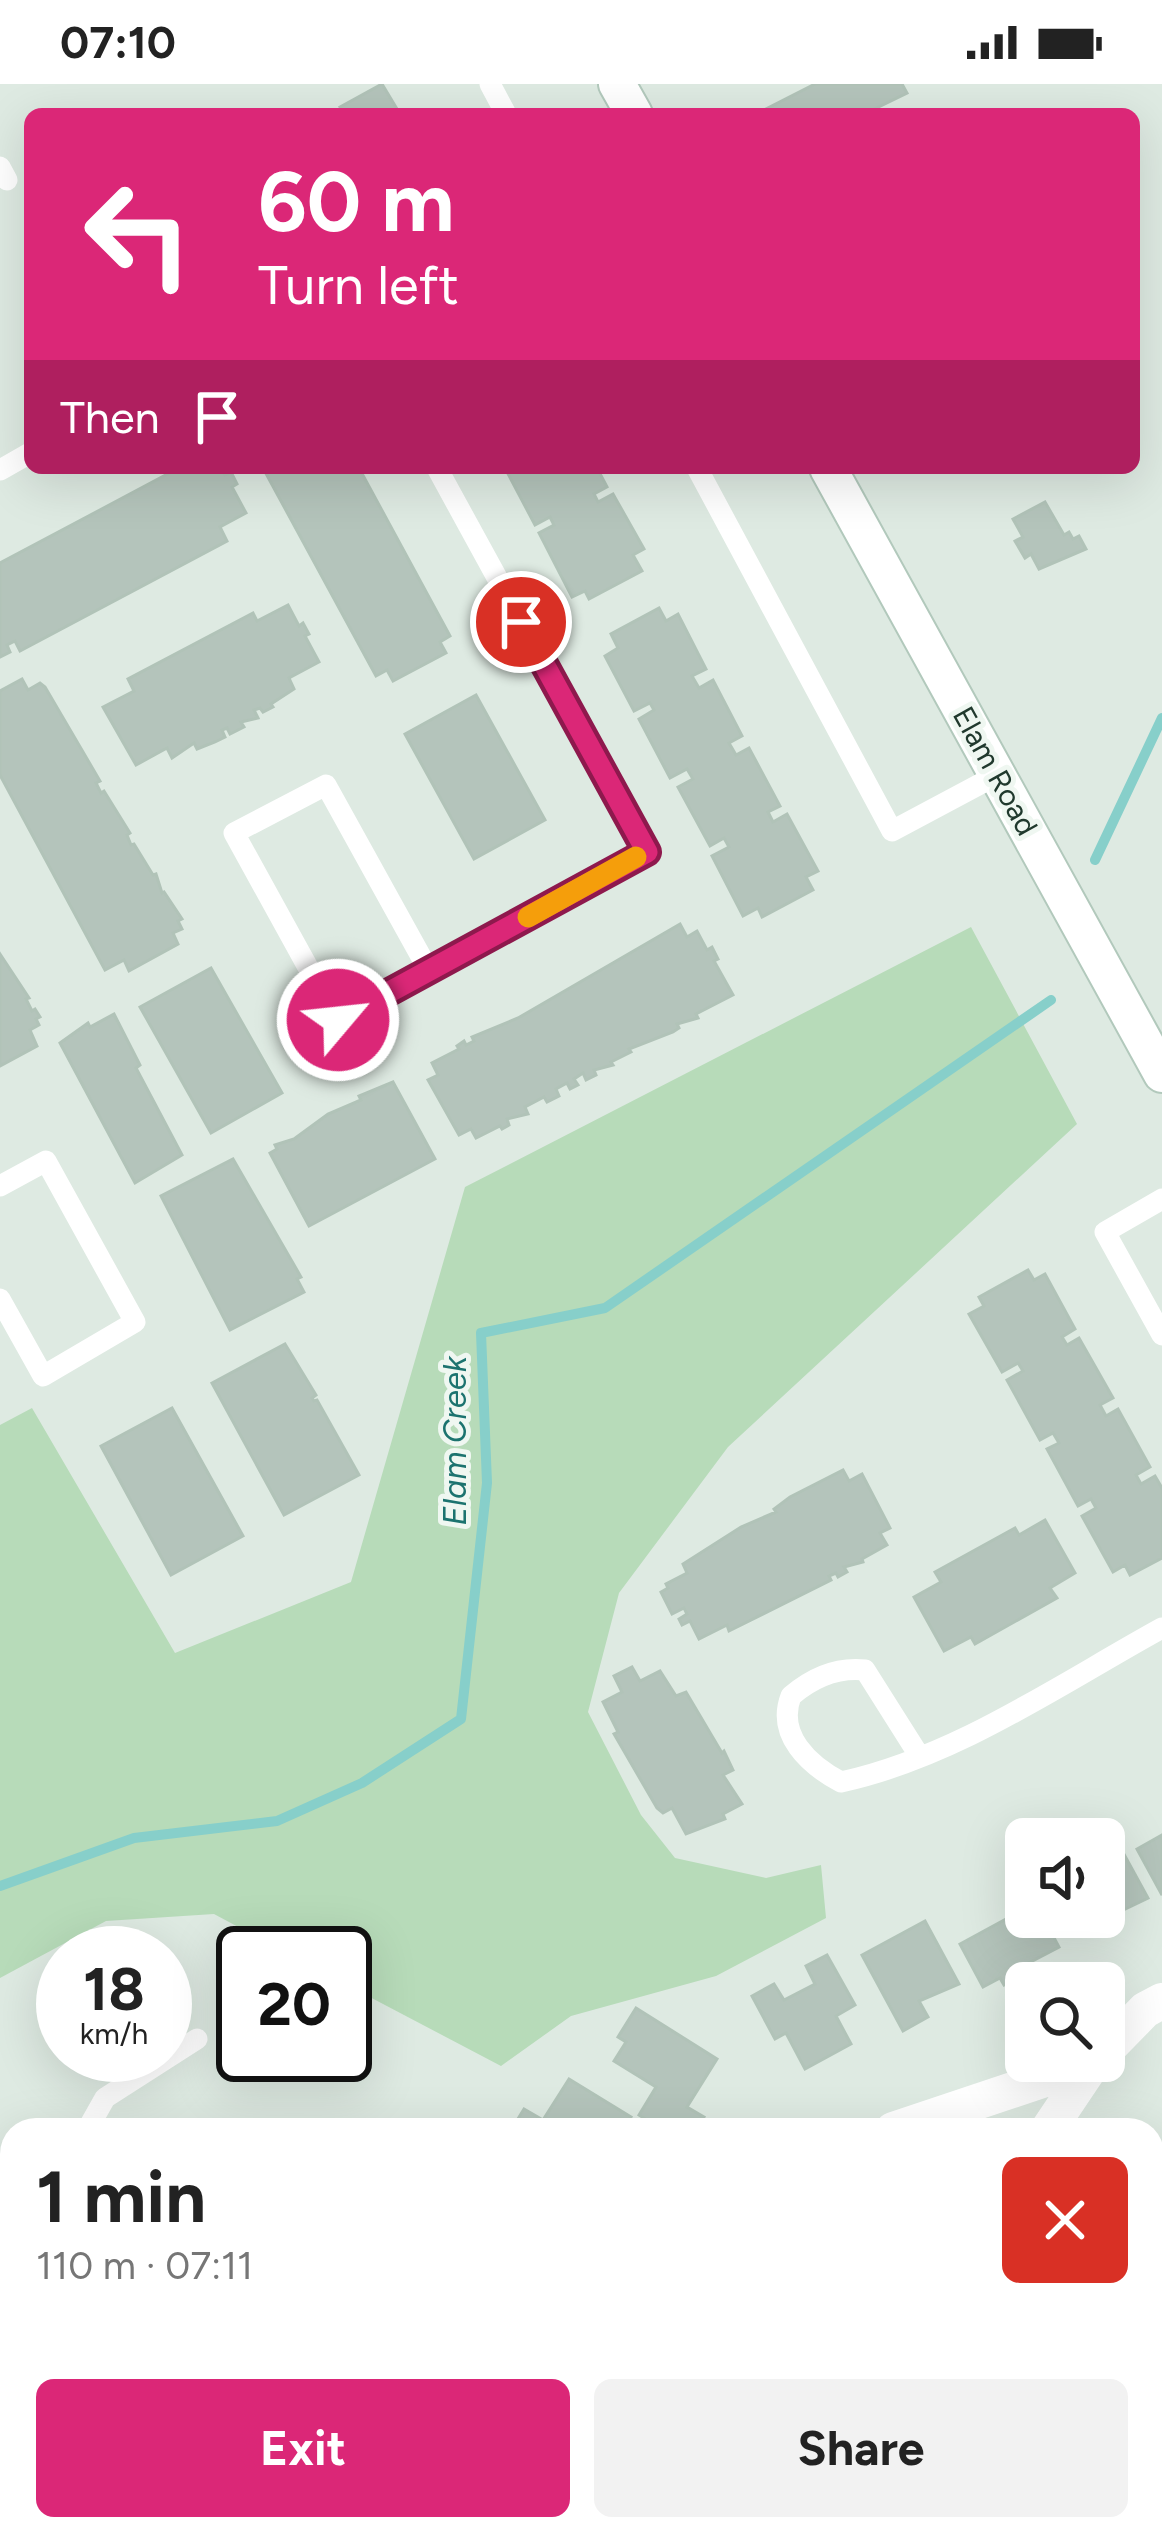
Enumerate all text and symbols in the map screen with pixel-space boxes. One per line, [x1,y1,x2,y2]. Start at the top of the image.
text: 07:10 [60,15,176,69]
text: 60 m [258,151,454,252]
icon: left [60,156,216,312]
text: Turn left [258,253,459,318]
icon: arrive [184,384,250,450]
text: Then [60,390,160,444]
pin [470,571,572,673]
icon: arrive [488,589,554,655]
street label: Elam Road [945,700,1046,842]
position arrow [275,957,401,1083]
water label: Elam Creek [435,1355,474,1526]
map controls [1005,1818,1125,2082]
button: sound [1005,1818,1125,1938]
speed limit sign: 20 [216,1926,372,2082]
text: 18 [83,1953,145,2025]
button: search [1005,1962,1125,2082]
text: km/h [80,2015,148,2052]
text: 1 min [36,2154,206,2240]
button: close [1002,2157,1128,2283]
text: 110 m · 07:11 [36,2242,253,2289]
button: Exit [36,2379,570,2517]
button: Share [594,2379,1128,2517]

